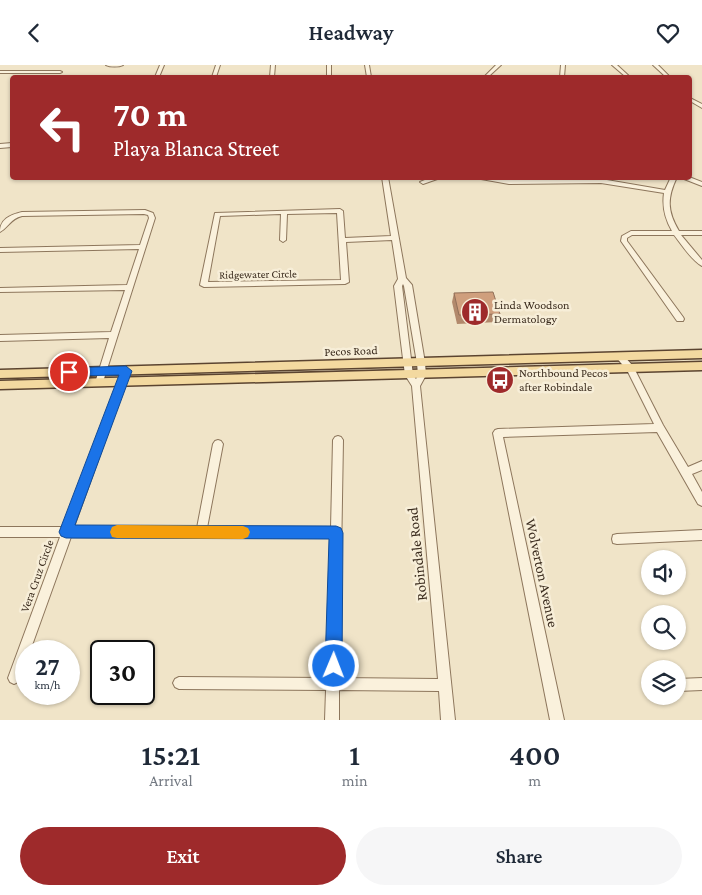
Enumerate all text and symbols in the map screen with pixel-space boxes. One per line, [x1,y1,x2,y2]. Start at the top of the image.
icon: back [20,19,48,47]
icon: heart [654,19,682,47]
text: Headway [309,20,393,45]
icon: left [30,95,95,160]
text: 70 m [113,95,187,134]
text: Playa Blanca Street [113,136,279,161]
street label: Ridgewater Circle [219,267,297,282]
building icon: Linda Woodson Dermatology [460,297,490,327]
place label: Linda Woodson Dermatology [494,298,570,326]
street label: Pecos Road [324,343,379,359]
pin [48,351,90,393]
icon: arrive [55,358,83,386]
bus stop icon: Northbound Pecos after Robindale [485,365,515,395]
place label: Northbound Pecos after Robindale [519,366,608,394]
street label: Robindale Road [404,506,430,602]
street label: Wolverton Avenue [523,517,561,629]
street label: Vera Cruz Circle [17,538,57,614]
map controls [641,550,686,705]
button: sound [641,550,686,595]
button: search [641,605,686,650]
position arrow [307,639,359,691]
speed limit sign: 30 [90,640,155,705]
text: 27 [35,653,60,680]
button: layers [641,660,686,705]
text: km/h [35,678,60,692]
text: 15:21 [142,738,200,771]
text: 1 [349,738,360,771]
text: 400 [509,738,560,771]
text: Arrival [149,772,193,789]
text: min [342,772,367,789]
text: m [528,772,541,789]
button: Exit [20,827,346,885]
button: Share [356,827,682,885]

